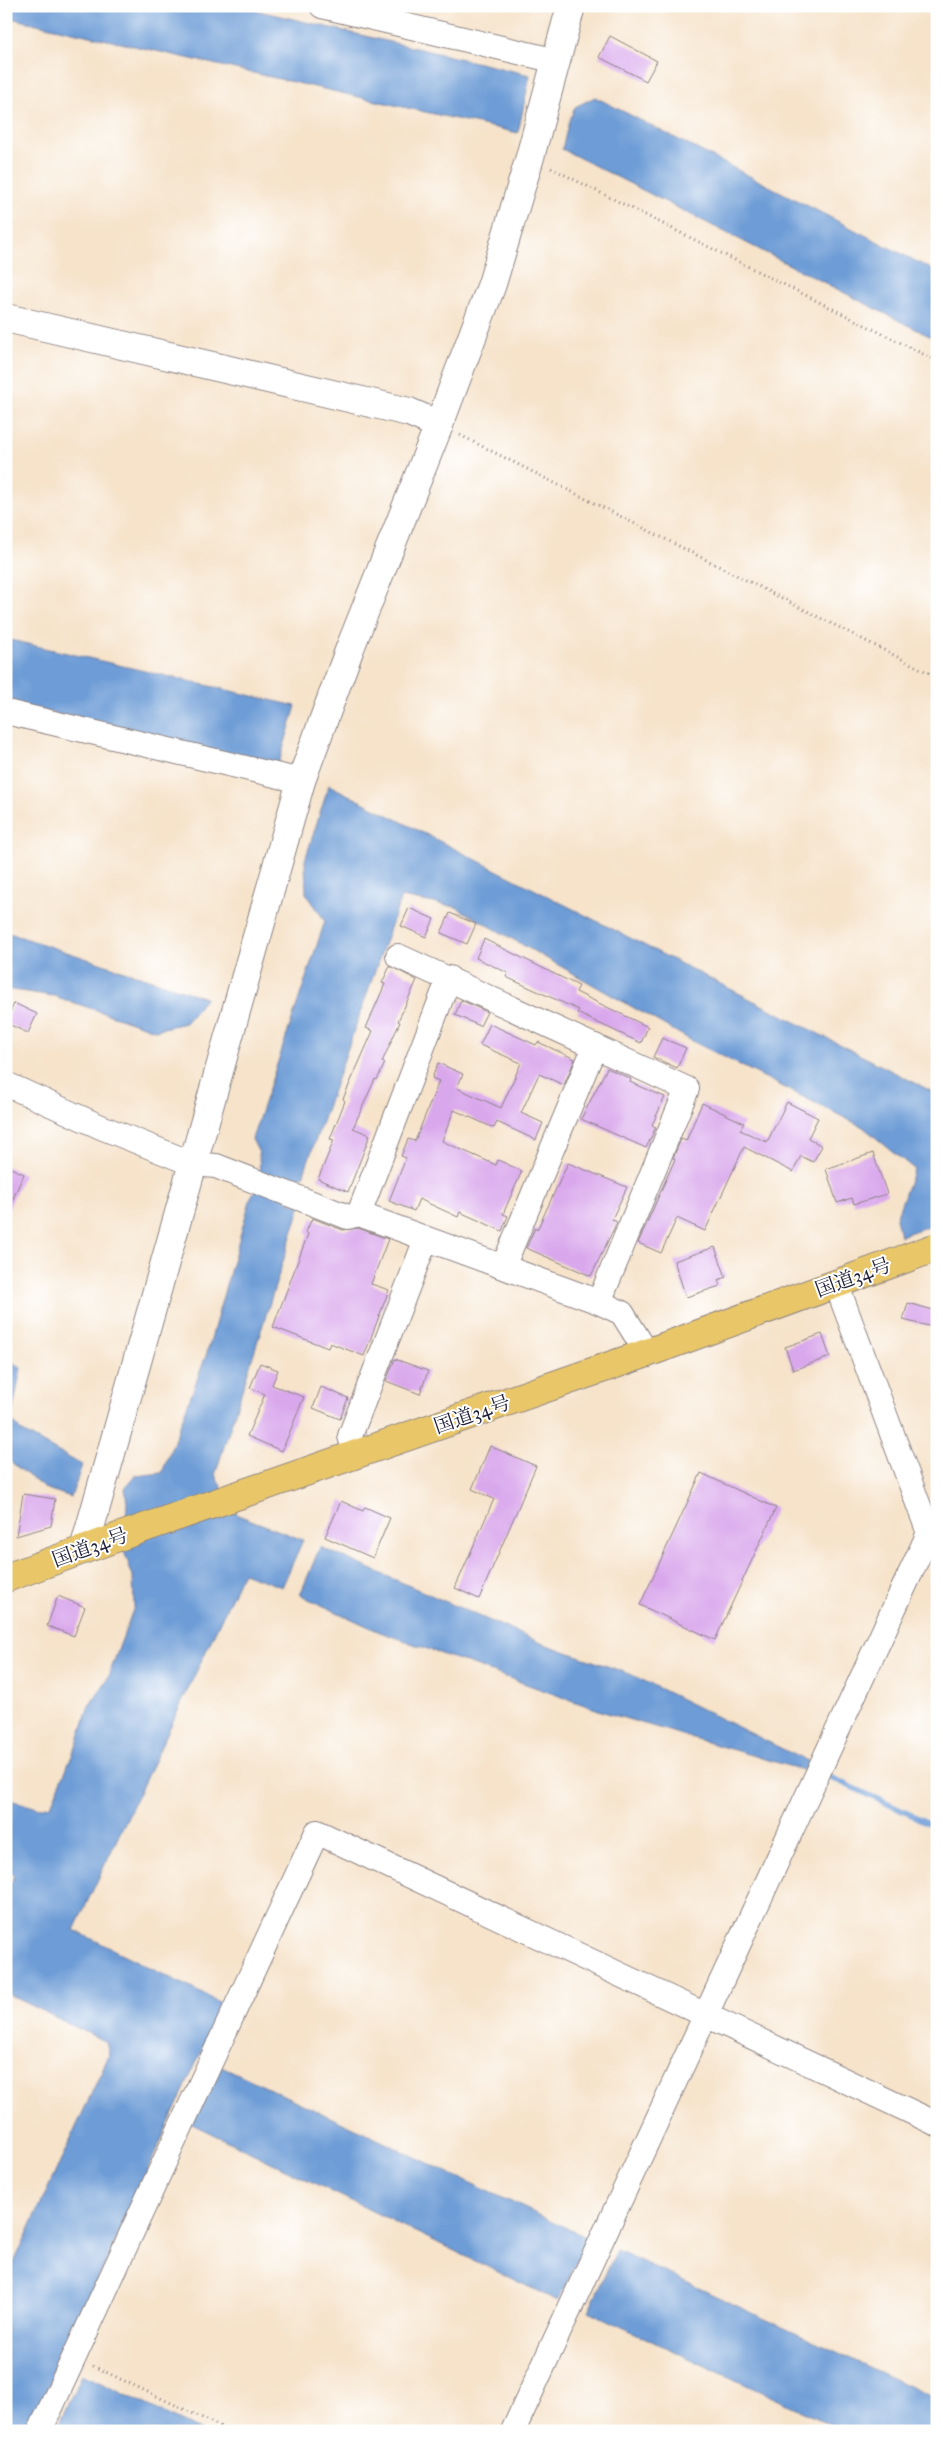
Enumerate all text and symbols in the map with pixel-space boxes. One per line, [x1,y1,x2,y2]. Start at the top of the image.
street label: 国道34号 [812,1252,894,1302]
street label: 国道34号 [431,1390,513,1438]
street label: 国道34号 [49,1522,131,1572]

